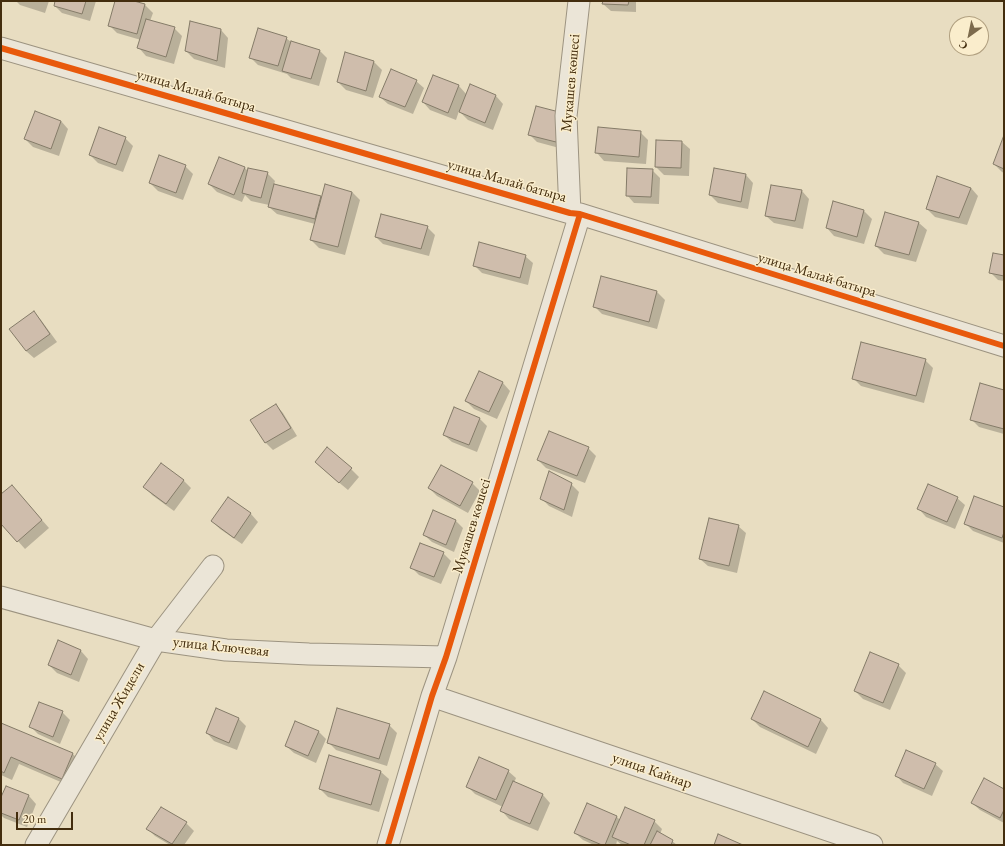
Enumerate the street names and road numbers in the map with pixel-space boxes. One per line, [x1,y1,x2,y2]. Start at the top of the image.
street label: Мукашев көшесі [558,33,584,133]
street label: улица Малай батыра [134,65,258,117]
street label: улица Малай батыра [445,155,569,207]
street label: улица Малай батыра [756,248,878,302]
street label: Мукашев көшесі [449,476,495,576]
street label: улица Ключевая [172,633,270,661]
street label: улица Жидели [89,659,149,745]
street label: улица Кайнар [610,749,694,793]

